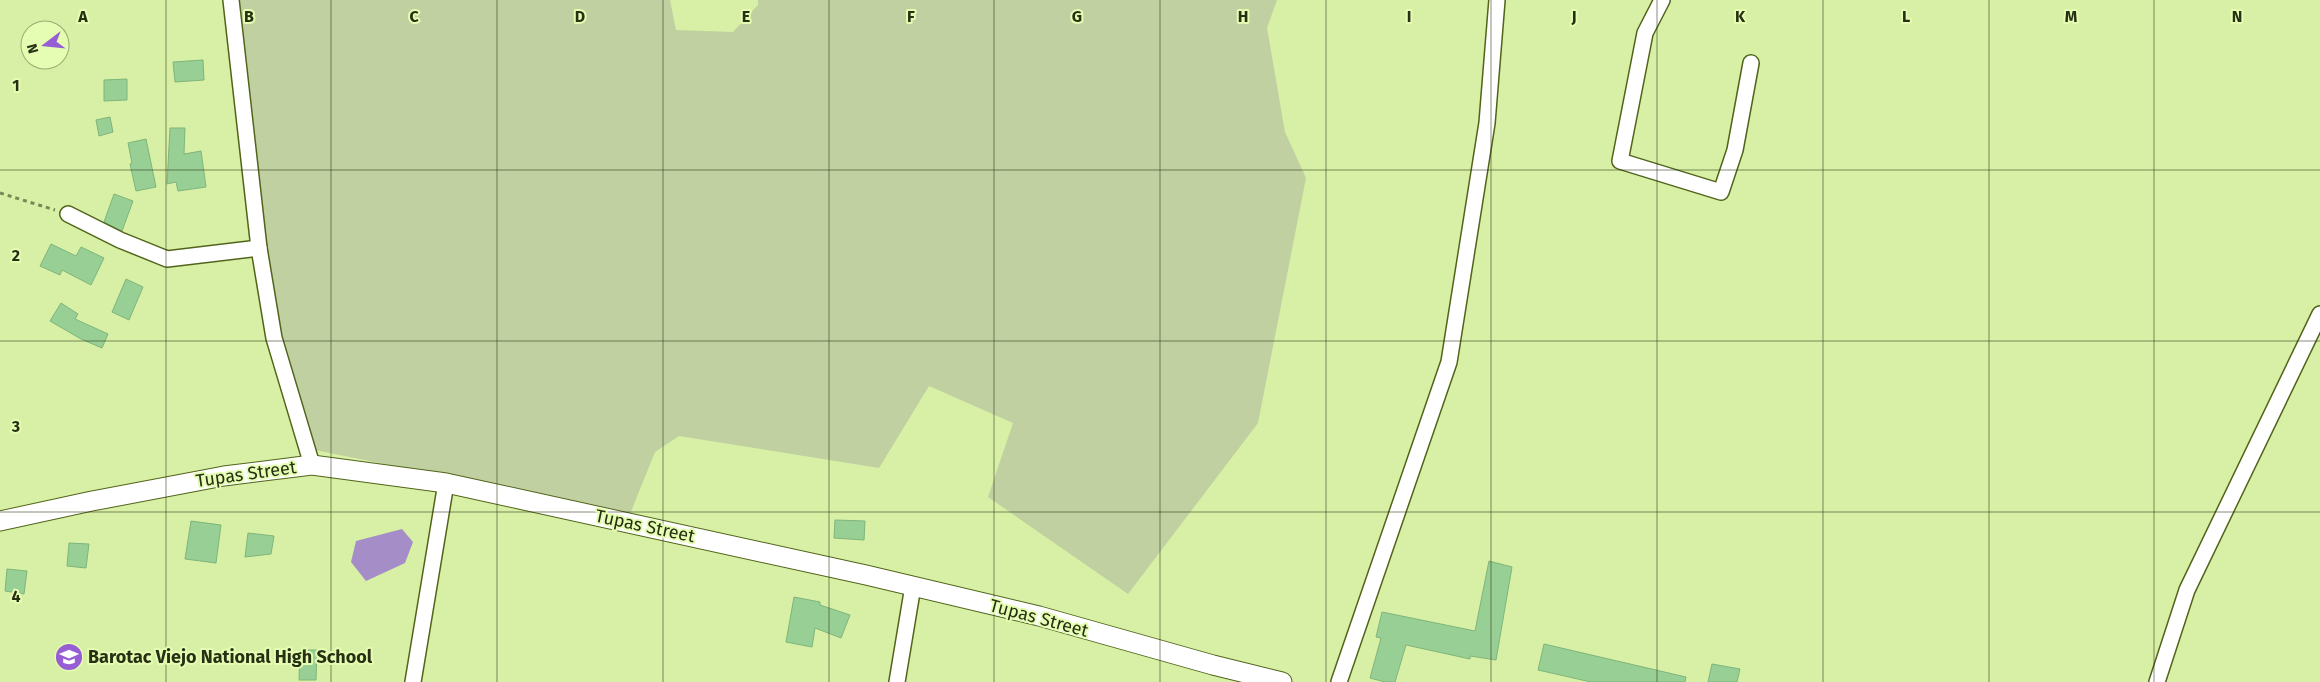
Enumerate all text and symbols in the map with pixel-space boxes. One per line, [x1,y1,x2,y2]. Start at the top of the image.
text: A [77,7,88,26]
text: B [244,7,254,26]
text: C [409,7,419,26]
text: D [575,7,585,26]
text: E [742,7,750,26]
text: F [907,7,915,26]
text: G [1072,7,1082,26]
text: H [1238,7,1248,26]
text: I [1407,7,1411,26]
text: J [1570,7,1577,26]
text: K [1735,7,1746,26]
text: L [1902,7,1910,26]
text: M [2065,7,2078,26]
text: N [2232,7,2242,26]
north arrow [20,20,70,70]
text: N [24,42,42,55]
text: 1 [12,76,20,95]
text: 2 [12,246,20,265]
text: 3 [11,417,20,436]
street label: Tupas Street [194,456,298,492]
street label: Tupas Street [593,505,697,547]
text: 4 [11,587,21,606]
street label: Tupas Street [987,594,1091,642]
school or university icon: Barotac Viejo National High School [54,642,84,672]
place label: Barotac Viejo National High School [88,646,373,668]

